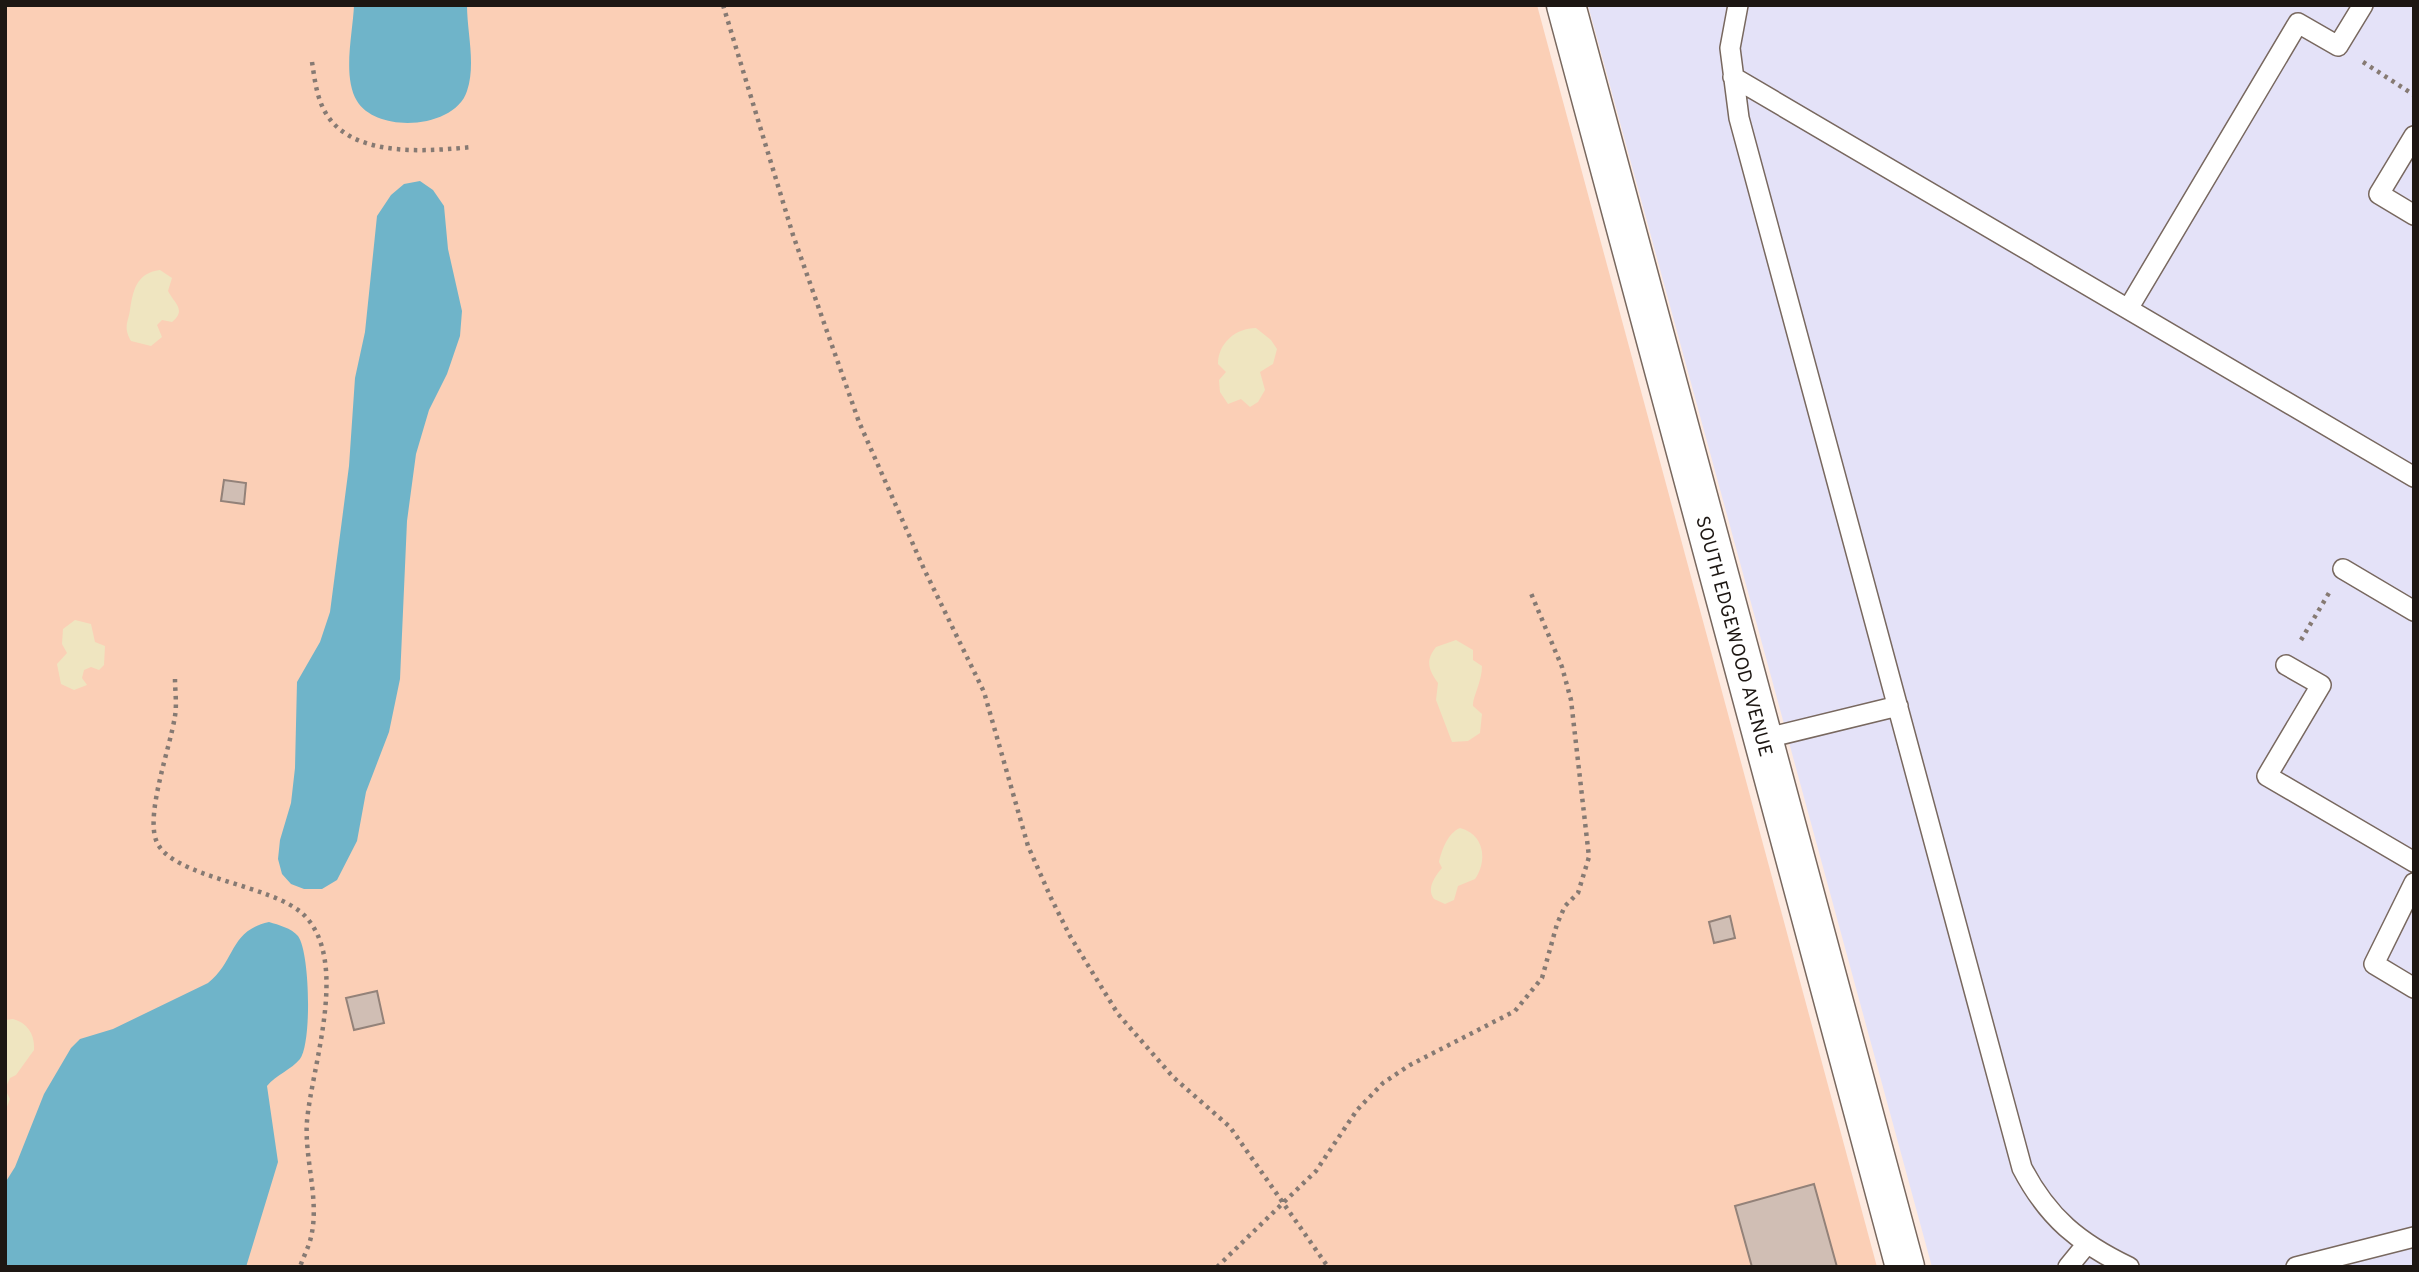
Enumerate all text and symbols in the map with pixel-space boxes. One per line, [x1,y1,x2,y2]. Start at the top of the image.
street label: SOUTH EDGEWOOD AVENUE [1689,513,1777,760]

